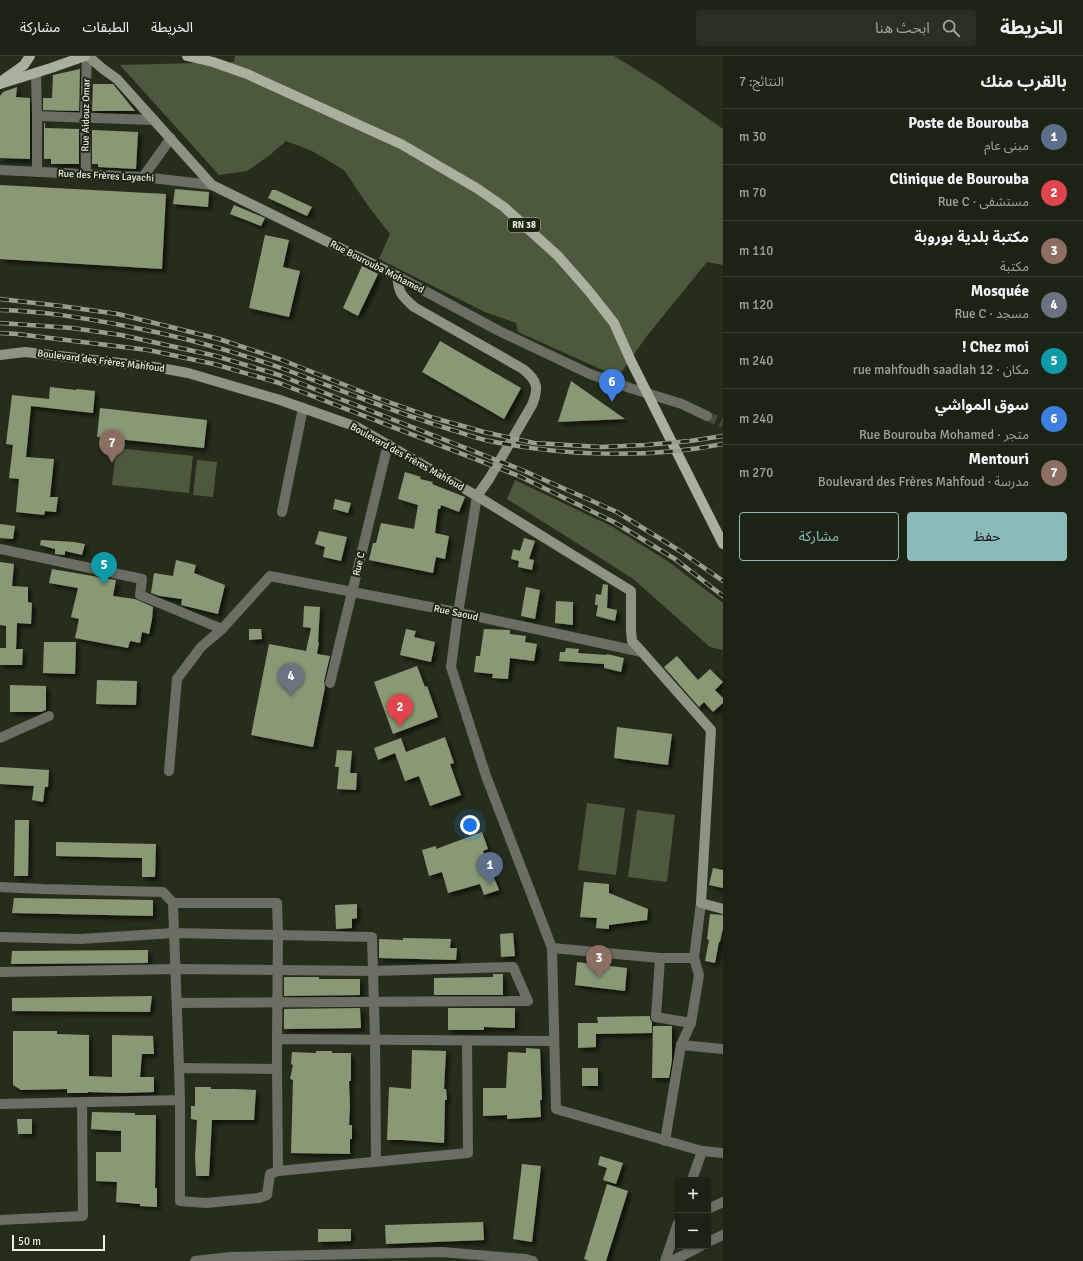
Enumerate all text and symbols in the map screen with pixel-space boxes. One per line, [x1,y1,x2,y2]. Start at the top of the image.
search box [696,10,976,46]
text: الخريطة [1000,16,1063,40]
icon: search [940,17,962,39]
text: مشاركة [20,19,60,36]
text: الطبقات [82,19,129,36]
text: الخريطة [151,19,193,36]
text: ابحث هنا [875,19,930,37]
text: بالقرب منك [980,71,1067,92]
text: النتائج: 7 [739,74,784,90]
street label: Rue Aidouz Omar [79,78,93,152]
text: Poste de Bourouba [908,114,1029,132]
text: 30 m [739,129,766,145]
text: 1 [1050,129,1058,145]
text: مبنى عام [984,138,1029,154]
street label: Rue des Frères Layachi [58,167,154,185]
text: Clinique de Bourouba [890,170,1029,188]
text: 70 m [739,185,766,201]
text: 2 [1050,185,1058,201]
text: مستشفى · Rue C [938,194,1029,210]
road number: RN 38 [508,218,540,232]
text: مكتبة بلدية بوروبة [914,228,1029,246]
street label: Rue Bourouba Mohamed [328,238,426,296]
text: 110 m [739,243,773,259]
text: 3 [1050,243,1058,259]
text: مكتبة [1000,259,1029,275]
text: Mosquée [971,282,1029,300]
text: 120 m [739,297,773,313]
text: 4 [1050,297,1058,313]
text: مسجد · Rue C [954,306,1029,322]
text: Chez moi ! [962,338,1029,356]
street label: Boulevard des Frères Mahfoud [37,347,165,375]
text: 240 m [739,353,773,369]
text: 5 [1050,353,1058,369]
text: مكان · 12 rue mahfoudh saadlah [853,362,1029,378]
pin: 6 [599,369,625,402]
text: سوق المواشي [935,396,1029,414]
text: 240 m [739,411,773,427]
text: 6 [1050,411,1058,427]
street label: Boulevard des Frères Mahfoud [348,421,466,493]
text: متجر · Rue Bourouba Mohamed [859,427,1029,443]
pin: 7 [99,430,125,463]
text: Mentouri [969,450,1029,468]
text: 270 m [739,465,773,481]
text: 7 [1050,465,1058,481]
text: مدرسة · Boulevard des Frères Mahfoud [818,474,1029,490]
button: مشاركة [739,512,899,561]
button: حفظ [907,512,1067,561]
street label: Rue C [350,551,368,577]
pin: 5 [91,552,117,585]
street label: Rue Saoud [433,602,479,624]
pin: 4 [278,663,304,696]
pin: 2 [387,694,413,727]
your location [460,815,480,835]
pin: 1 [477,852,503,885]
pin: 3 [586,945,612,978]
map controls [675,1177,711,1249]
button: + [675,1177,711,1213]
button: − [675,1213,711,1249]
scale bar [12,1233,105,1252]
text: 50 m [18,1235,41,1248]

